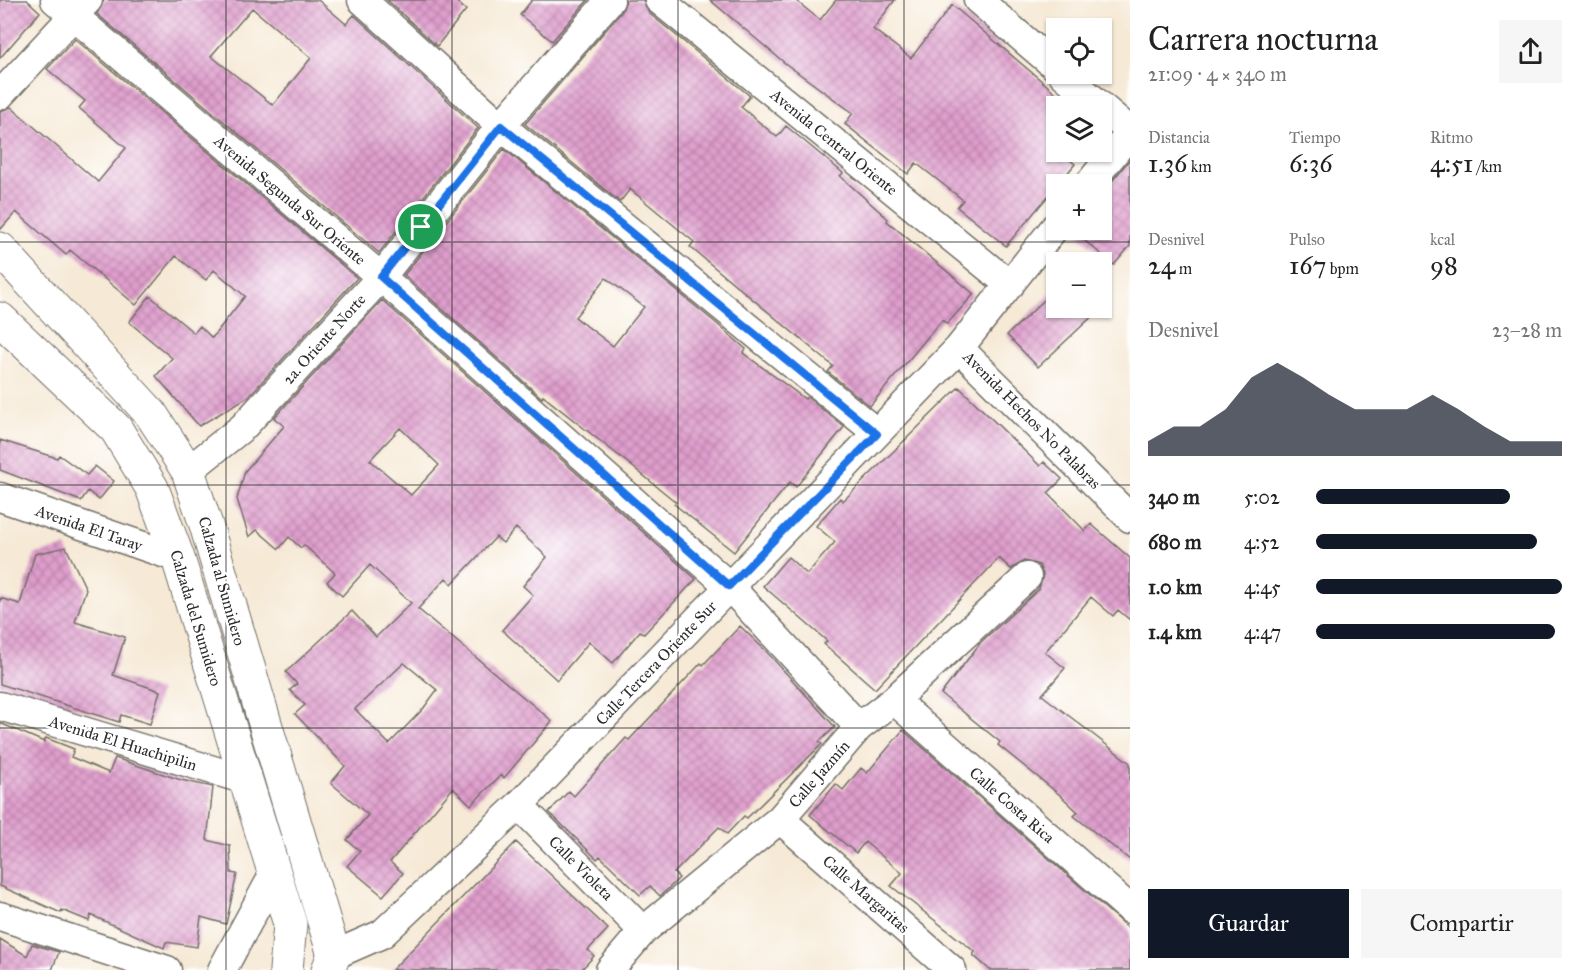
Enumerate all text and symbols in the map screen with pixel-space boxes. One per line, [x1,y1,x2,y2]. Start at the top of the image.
map controls [1046,18,1112,318]
button: locate [1046,18,1112,84]
text: Carrera nocturna [1148,19,1378,59]
button: share [1499,20,1562,83]
text: 21:09 · 4 × 340 m [1148,62,1287,86]
street label: Avenida Central Oriente [766,84,902,199]
button: layers [1046,96,1112,162]
text: Distancia [1148,128,1210,147]
text: Tiempo [1289,128,1341,147]
text: Ritmo [1430,128,1473,147]
street label: Avenida Segunda Sur Oriente [209,130,370,270]
text: 1.36 [1148,147,1187,179]
text: 6:36 [1289,147,1333,179]
text: 4:51 [1430,147,1473,179]
text: km [1187,157,1212,176]
text: /km [1473,157,1502,176]
button: + [1046,174,1112,240]
pin [395,201,446,252]
icon: arrive [404,210,437,243]
text: Desnivel [1148,230,1204,249]
text: Pulso [1289,230,1325,249]
text: kcal [1430,230,1455,249]
text: 24 [1148,249,1175,281]
text: 167 [1289,249,1326,281]
text: 98 [1430,249,1458,281]
button: − [1046,252,1112,318]
text: m [1175,259,1192,278]
text: bpm [1326,259,1359,278]
street label: 2a. Oriente Norte [278,290,370,388]
text: Desnivel [1148,318,1219,342]
text: 23–28 m [1492,318,1562,342]
street label: Avenida Hechos No Palabras [959,347,1105,493]
text: 340 m [1148,485,1200,509]
text: 5:02 [1244,485,1280,509]
street label: Avenida El Taray [32,501,145,555]
street label: Calzada al Sumidero [195,514,249,648]
text: 680 m [1148,530,1202,554]
text: 4:52 [1244,530,1279,554]
street label: Calzada del Sumidero [166,548,226,688]
text: 1.0 km [1148,575,1202,599]
text: 4:45 [1244,575,1281,599]
street label: Calle Tercera Oriente Sur [592,597,720,729]
text: 1.4 km [1148,620,1202,644]
text: 4:47 [1244,620,1281,644]
street label: Avenida El Huachipilin [46,711,200,775]
street label: Calle Jazmín [785,736,854,812]
street label: Calle Costa Rica [966,763,1059,847]
street label: Calle Violeta [545,832,617,904]
street label: Calle Margaritas [818,851,913,938]
button: Guardar [1148,889,1349,958]
button: Compartir [1361,889,1562,958]

